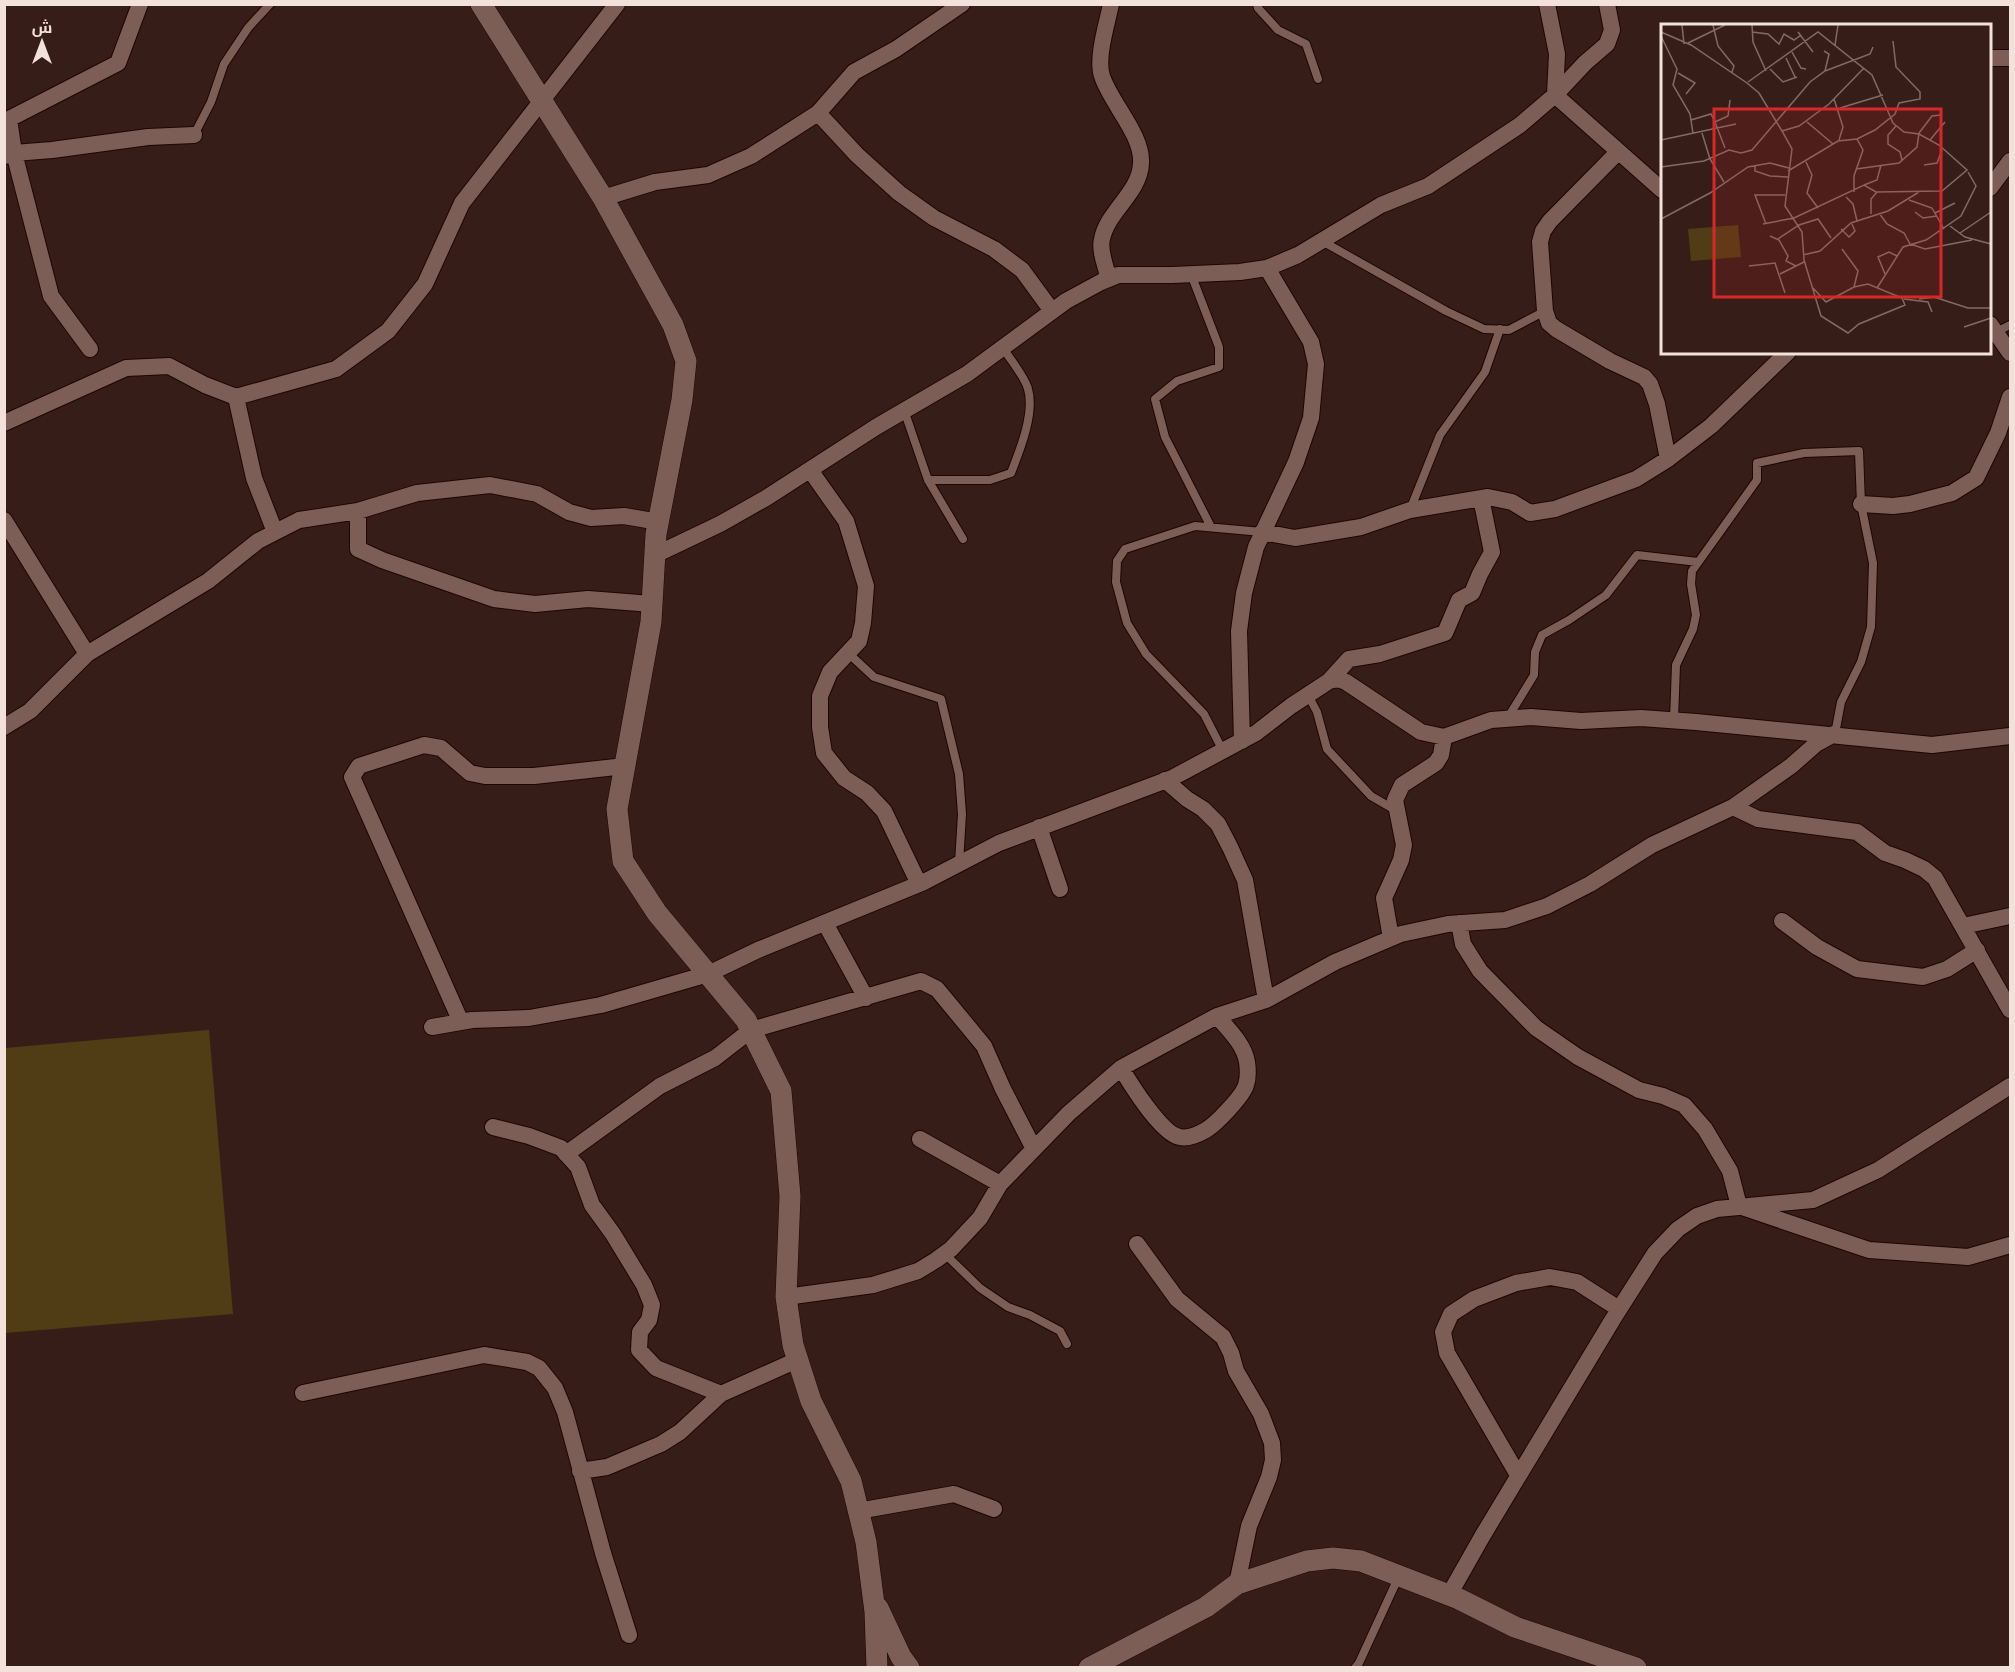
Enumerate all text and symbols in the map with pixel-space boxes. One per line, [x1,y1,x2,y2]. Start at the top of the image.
north arrow [12,12,72,72]
text: ش [32,16,52,38]
inset map [1661,24,1991,354]

